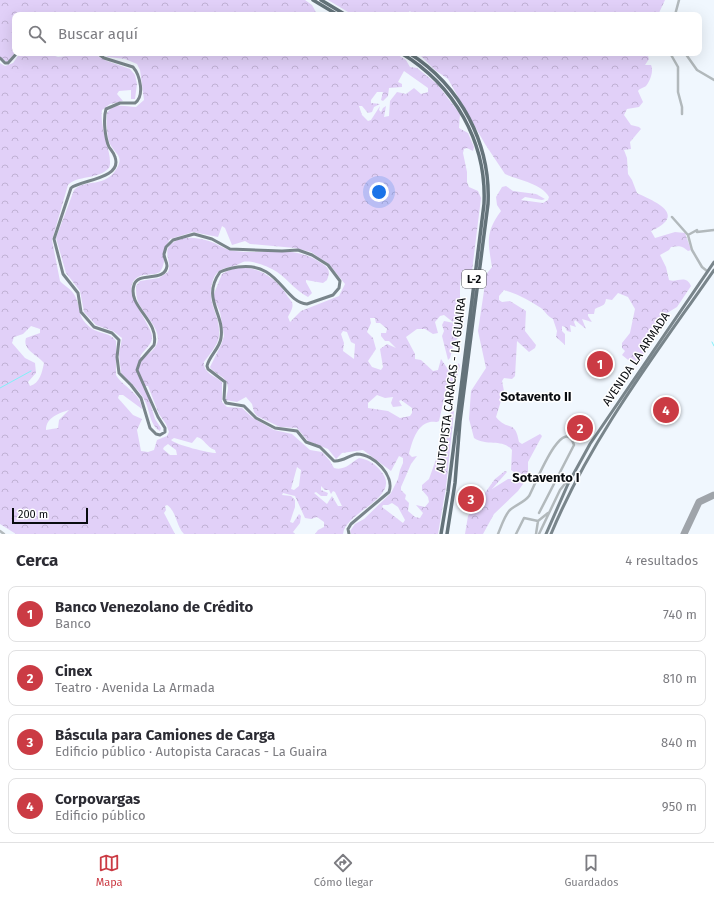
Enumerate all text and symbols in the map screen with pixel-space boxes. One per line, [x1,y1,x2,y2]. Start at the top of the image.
search box [12,12,702,56]
icon: search [26,23,48,45]
text: Buscar aquí [58,25,138,43]
your location [369,182,389,202]
road number: L-2 [462,270,486,288]
street label: AUTOPISTA CARACAS - LA GUAIRA [433,297,469,473]
street label: AVENIDA LA ARMADA [599,309,673,409]
pin: 1 [587,349,613,379]
district label: Sotavento II [500,389,572,404]
pin: 4 [653,395,679,425]
pin: 2 [567,413,593,443]
district label: Sotavento I [512,470,580,485]
pin: 3 [458,484,484,514]
scale bar [12,506,88,525]
text: 200 m [18,508,48,521]
text: Cerca [16,550,58,571]
text: 4 resultados [625,553,698,568]
text: Banco Venezolano de Crédito [55,598,253,616]
text: 1 [27,607,33,622]
text: 740 m [663,607,697,622]
text: Banco [55,616,91,631]
text: Cinex [55,662,92,680]
text: 2 [27,671,33,686]
text: 810 m [663,671,697,686]
text: Teatro · Avenida La Armada [55,680,215,695]
text: Báscula para Camiones de Carga [55,726,275,744]
text: 3 [27,735,33,750]
text: 840 m [661,735,697,750]
text: Edificio público · Autopista Caracas - La Guaira [55,744,327,759]
text: Corpovargas [55,790,140,808]
text: 4 [26,799,34,814]
text: 950 m [662,799,697,814]
text: Edificio público [55,808,146,823]
tab: Mapa [96,852,123,889]
tab: Cómo llegar [314,852,373,889]
tab: Guardados [564,852,618,889]

